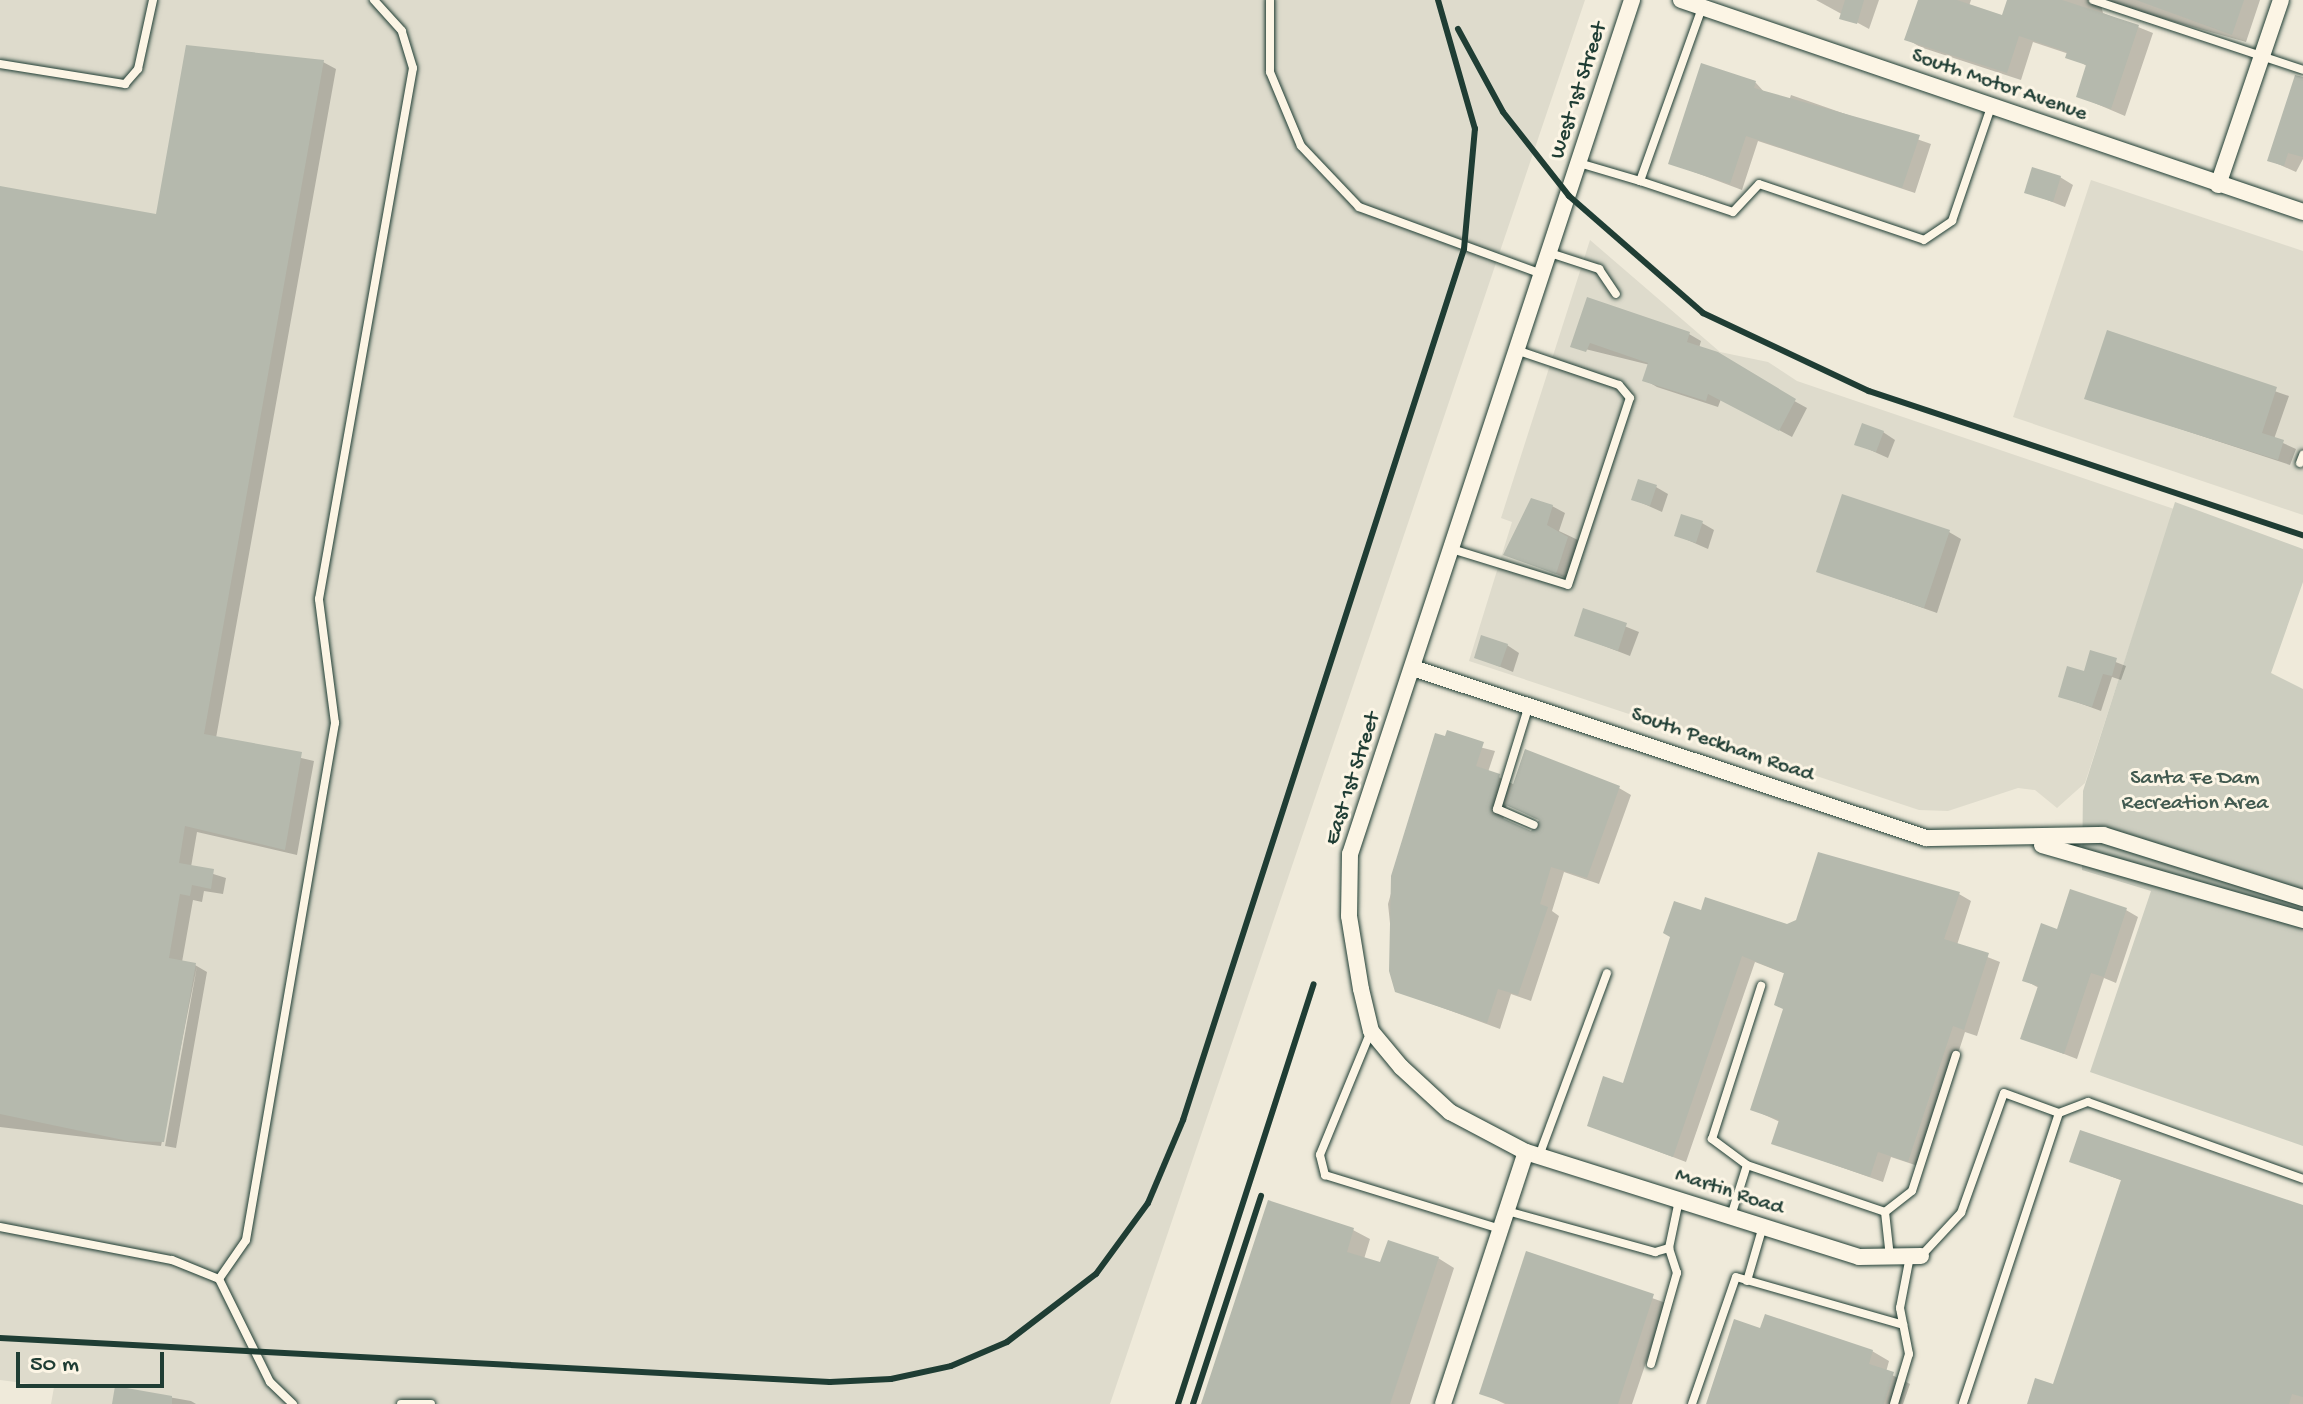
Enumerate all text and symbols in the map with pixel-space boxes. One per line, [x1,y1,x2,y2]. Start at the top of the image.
street label: West 1st Street [1545,19,1615,163]
street label: South Motor Avenue [1908,44,2090,128]
street label: South Peckham Road [1627,702,1817,790]
street label: East 1st Street [1320,709,1388,849]
park label: Santa Fe Dam Recreation Area [2122,766,2268,818]
street label: Martin Road [1671,1163,1787,1223]
scale bar [20,1336,168,1386]
text: 50 m [30,1351,79,1380]

